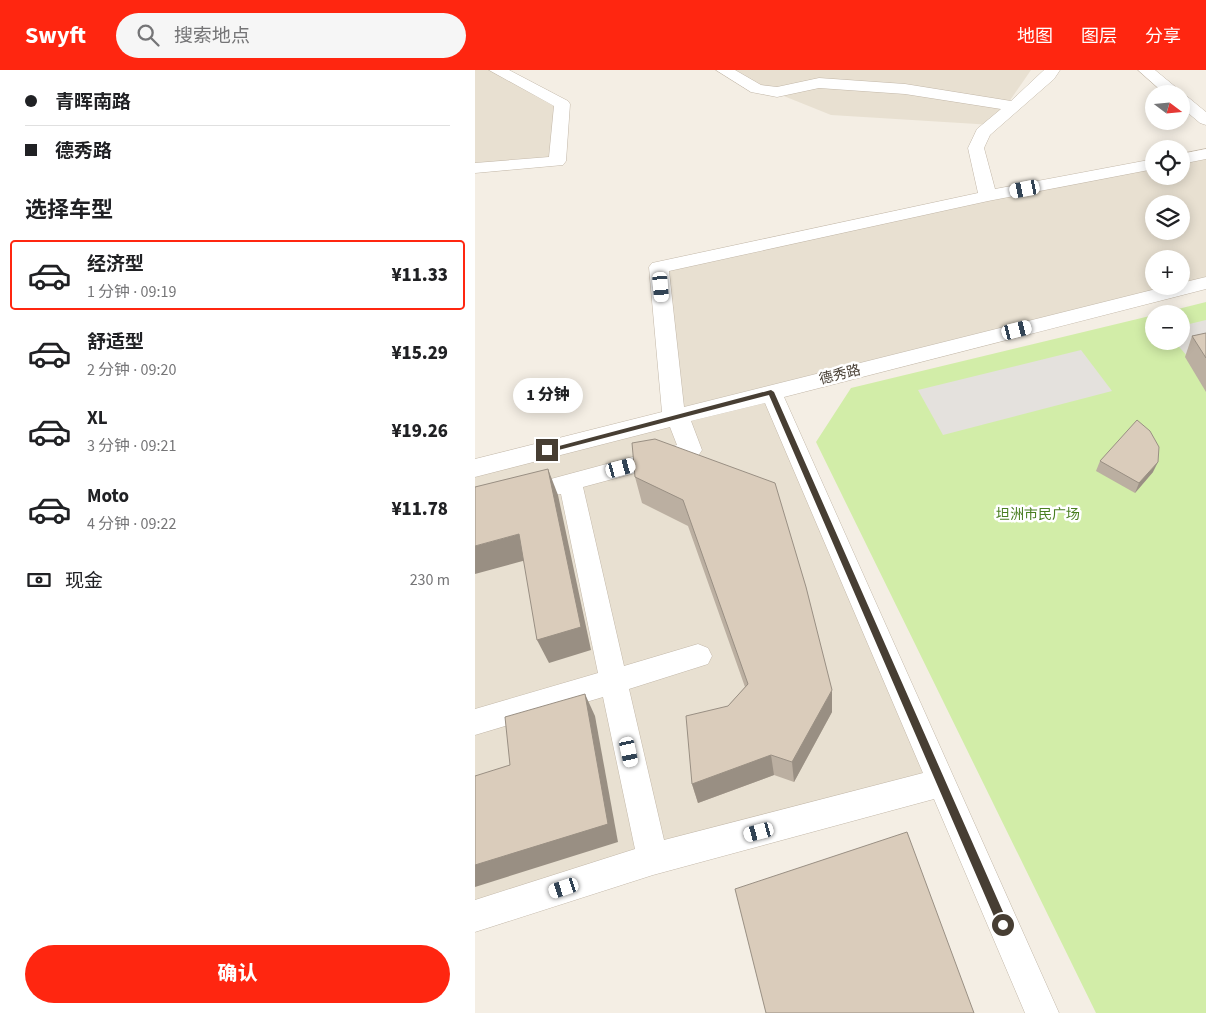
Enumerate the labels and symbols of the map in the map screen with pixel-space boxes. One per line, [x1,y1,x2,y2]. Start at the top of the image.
north arrow [1145,85,1190,130]
car [1008,179,1041,199]
car [652,271,669,303]
car [1000,319,1033,341]
street label: 德秀路 [817,360,863,390]
callout: 1 分钟 [512,378,582,412]
route end [536,439,558,461]
car [604,457,637,479]
park label: 坦洲市民广场 [996,505,1080,525]
car [618,736,639,768]
car [742,821,775,843]
car [547,876,580,900]
route start [992,914,1014,936]

